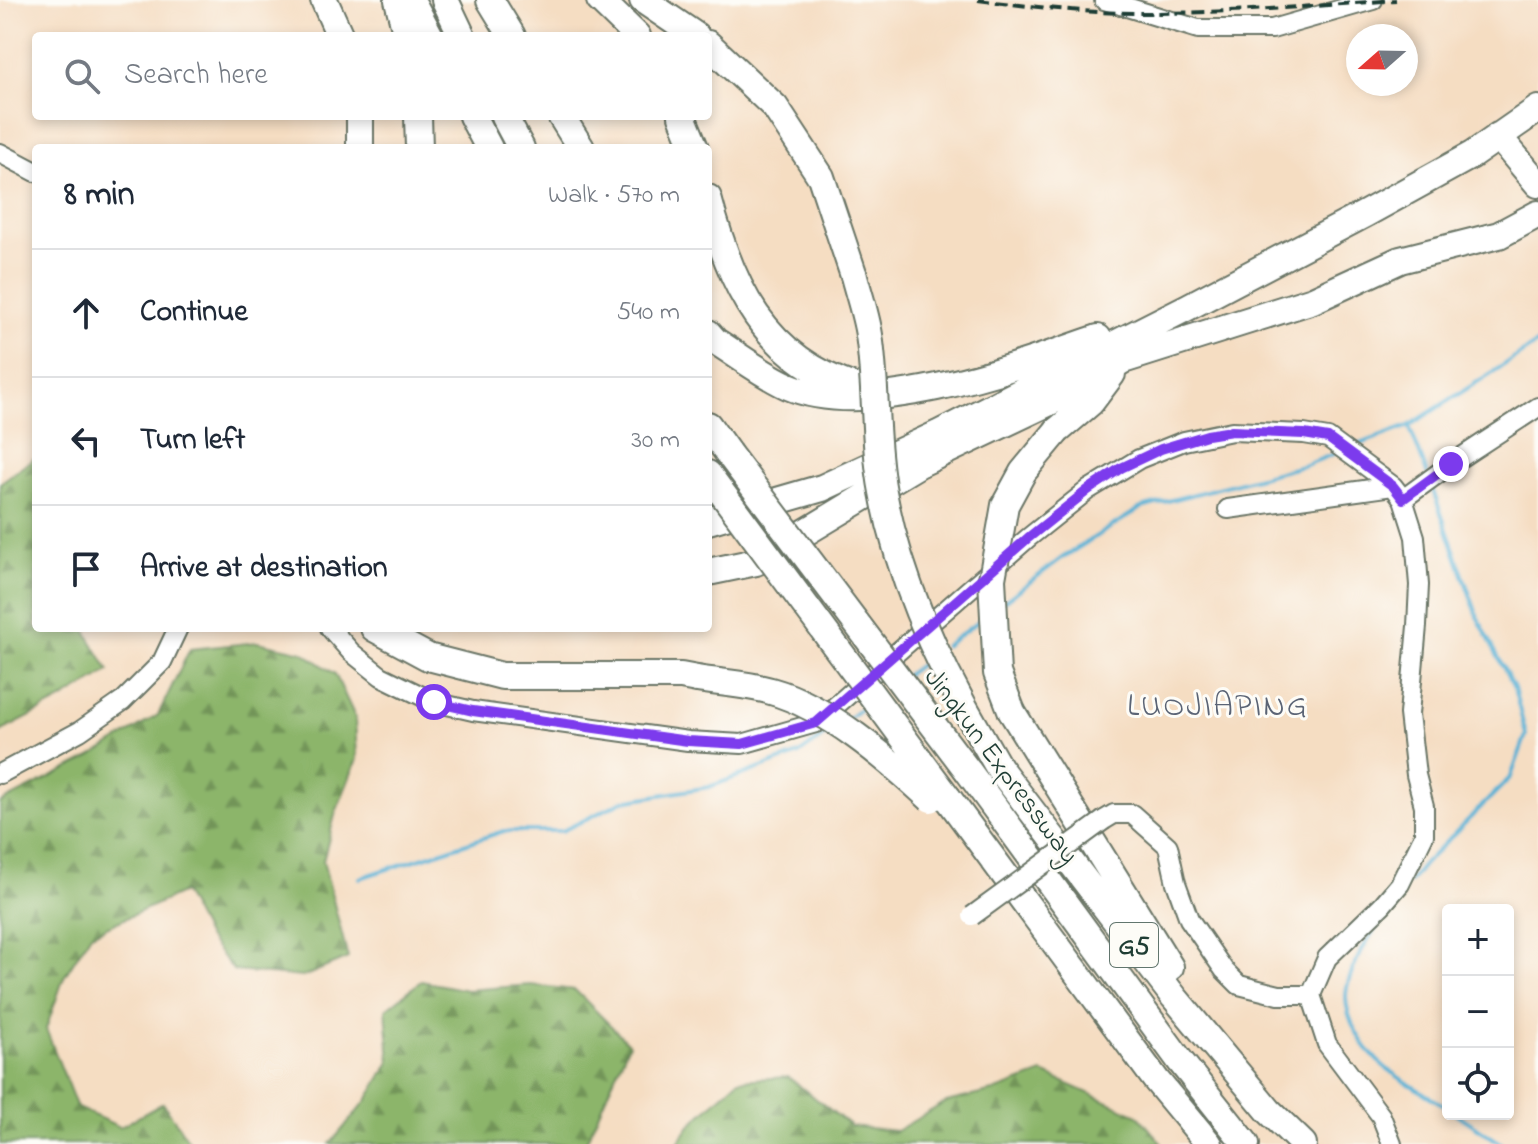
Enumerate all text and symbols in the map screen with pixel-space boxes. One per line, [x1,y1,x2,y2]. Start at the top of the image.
north arrow [1346,24,1418,96]
search box [32,32,712,120]
icon: search [60,54,104,98]
text: Search here [124,54,268,98]
text: 8 min [64,171,135,221]
text: Walk · 570 m [548,177,680,215]
icon: ahead [64,291,108,335]
text: Continue [140,291,248,335]
text: 540 m [617,294,680,332]
icon: left [64,419,108,463]
text: Turn left [140,419,245,463]
text: 30 m [631,422,680,460]
route end [1433,446,1469,482]
icon: arrive [64,547,108,591]
text: Arrive at destination [140,547,388,591]
street label: Jingkun Expressway [913,660,1088,874]
route start [416,684,452,720]
district label: LUOJIAPING [1127,684,1309,731]
map controls [1442,904,1514,1120]
button: + [1442,904,1514,976]
road number: G5 [1110,923,1158,967]
button: − [1442,976,1514,1048]
button: locate [1442,1048,1514,1120]

